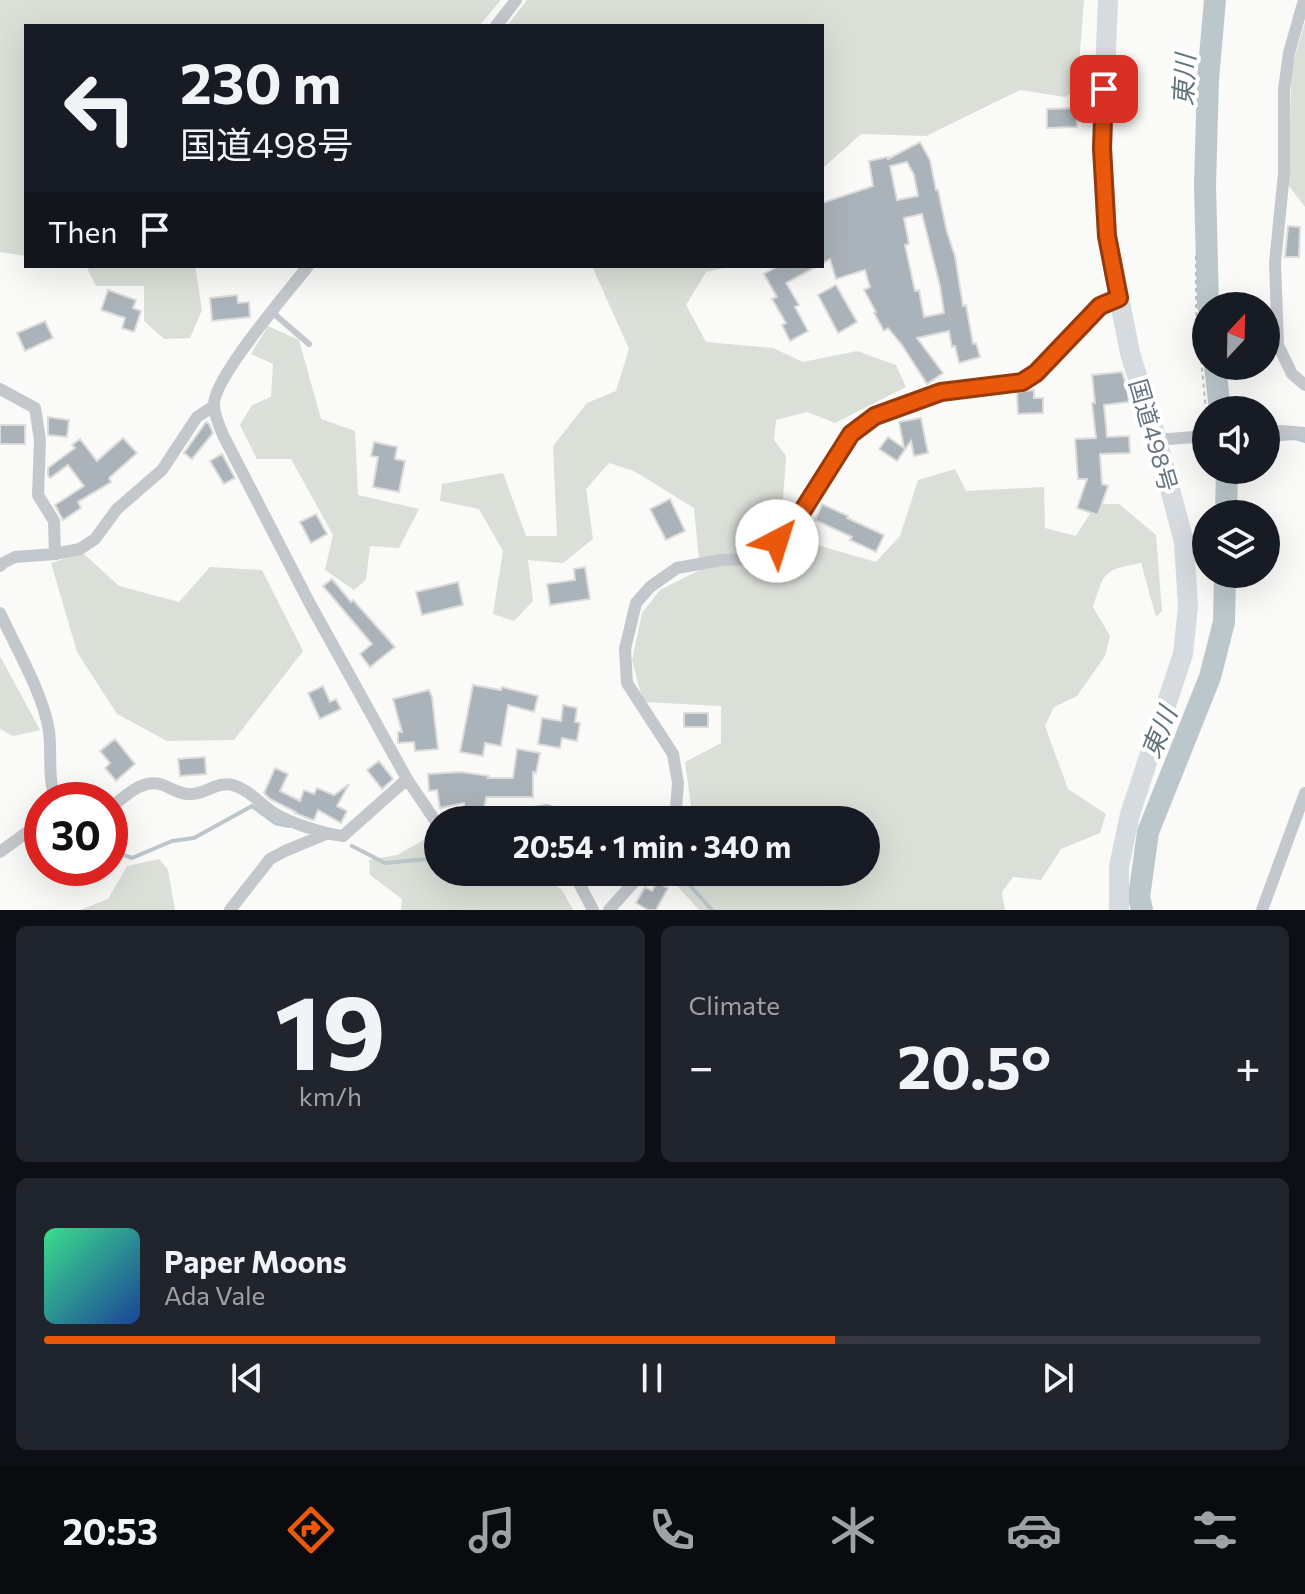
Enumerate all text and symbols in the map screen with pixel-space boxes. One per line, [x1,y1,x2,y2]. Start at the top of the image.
text: 230 m [180,47,341,116]
water label: 東川 [1166,50,1200,107]
pin [1070,55,1138,123]
icon: left [48,56,152,160]
icon: arrive [1082,67,1126,111]
text: 国道498号 [180,121,353,165]
icon: arrive [133,208,177,252]
text: Then [48,212,117,249]
north arrow [1192,292,1280,380]
map controls [1192,292,1280,588]
street label: 国道498号 [1124,375,1184,495]
button: sound [1192,396,1280,484]
position arrow [735,499,819,583]
button: layers [1192,500,1280,588]
water label: 東川 [1134,699,1183,762]
speed limit sign: 30 [24,782,128,886]
text: 20:54 · 1 min · 340 m [513,827,791,864]
text: 19 [275,964,386,1091]
text: Climate [689,989,780,1020]
text: 20.5° [897,1028,1051,1101]
text: − [689,1038,714,1092]
text: + [1235,1038,1261,1092]
text: km/h [299,1080,362,1111]
text: Paper Moons [164,1242,347,1279]
text: Ada Vale [164,1279,265,1310]
icon: previous [225,1356,269,1400]
icon: pause [630,1356,674,1400]
icon: next [1036,1356,1080,1400]
icon: directions [283,1502,339,1558]
icon: music [464,1502,520,1558]
icon: phone [644,1502,700,1558]
icon: climate [825,1502,881,1558]
icon: car [1006,1502,1062,1558]
icon: filters [1187,1502,1243,1558]
text: 20:53 [62,1508,158,1552]

